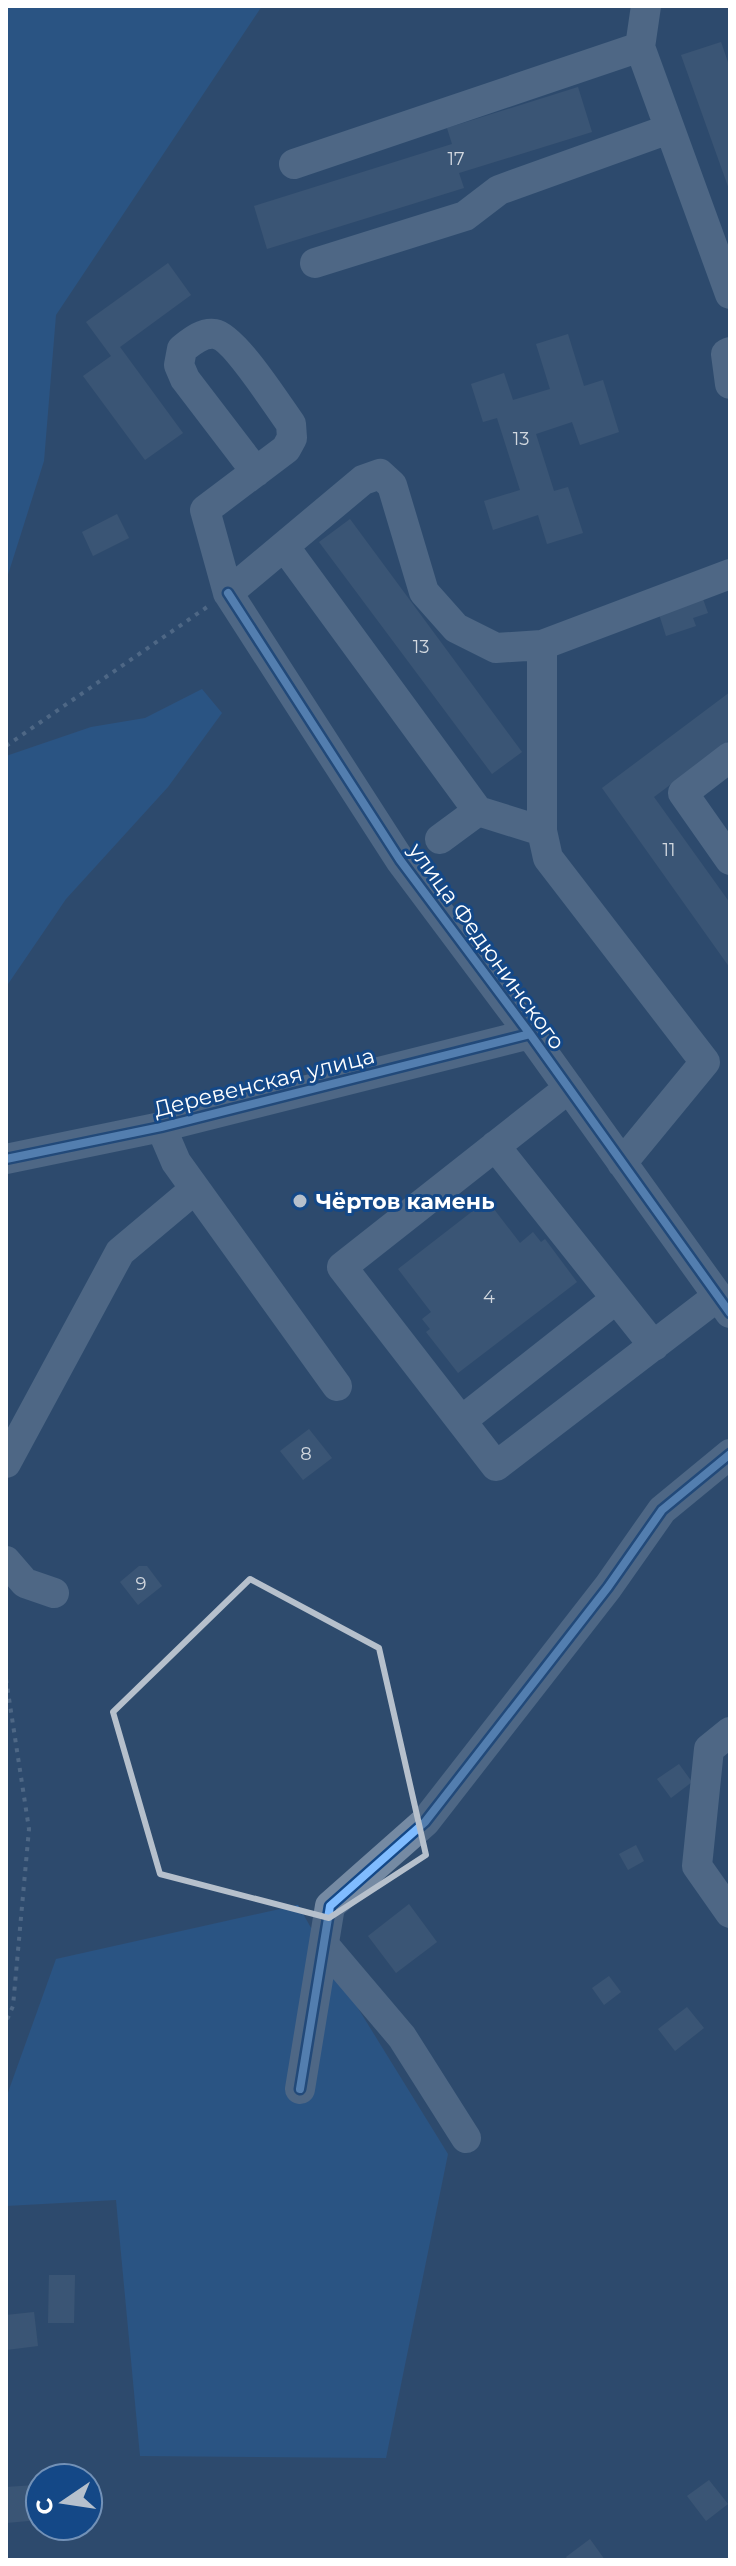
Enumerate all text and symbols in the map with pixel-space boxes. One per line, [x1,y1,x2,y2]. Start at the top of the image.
house number: 17 [447,148,465,170]
house number: 13 [513,428,529,450]
house number: 13 [413,636,429,658]
street label: улица Федюнинского [402,837,571,1055]
house number: 11 [663,839,676,861]
street label: Деревенская улица [151,1042,377,1123]
place label: Чёртов камень [316,1188,494,1215]
marker: Чёртов камень [291,1192,309,1210]
house number: 4 [483,1286,495,1308]
house number: 8 [300,1443,312,1465]
house number: 9 [136,1573,147,1595]
north arrow [24,2462,104,2542]
text: С [30,2496,60,2517]

